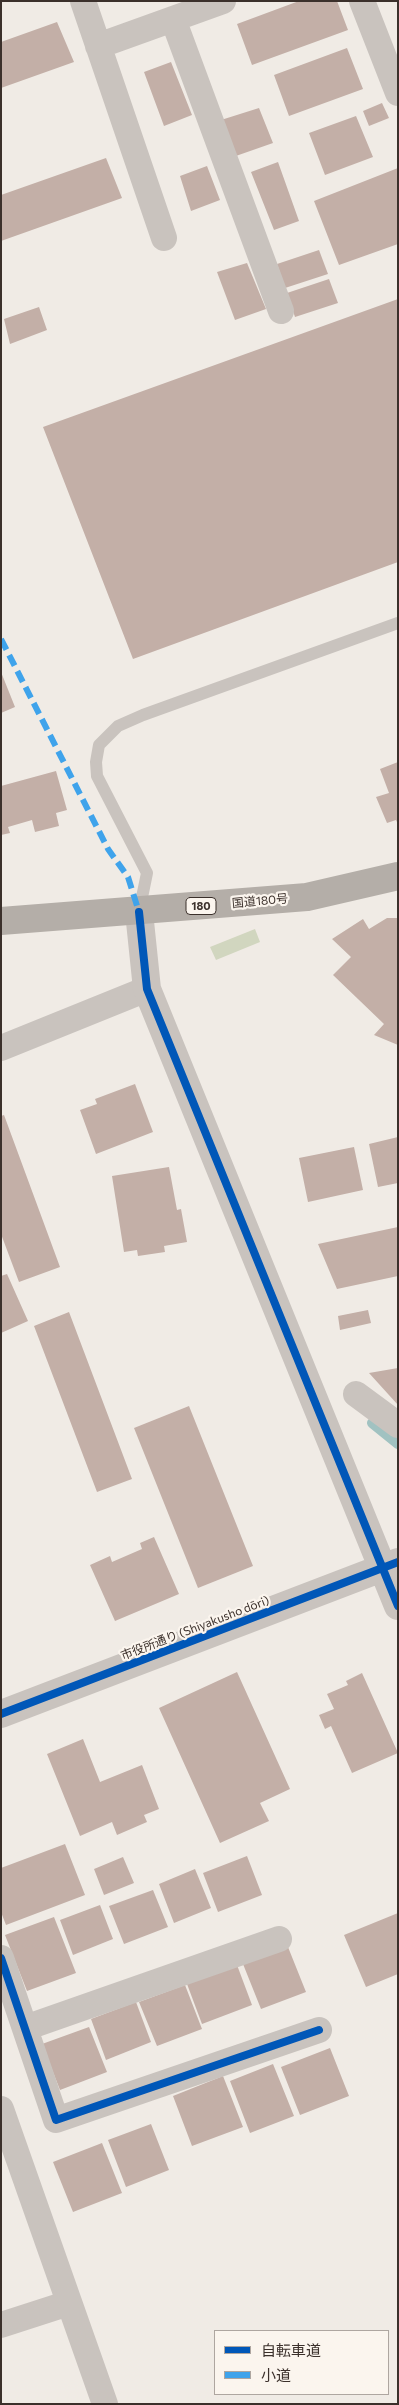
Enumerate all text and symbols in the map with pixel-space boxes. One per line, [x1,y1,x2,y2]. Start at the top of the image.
street label: 国道180号 [231,891,289,911]
road number: 180 [186,898,216,914]
street label: 市役所通り (Shiyakusho dōri) [119,1593,271,1663]
legend [214,2330,389,2395]
text: 自転車道 [261,2341,321,2359]
text: 小道 [261,2366,291,2384]

